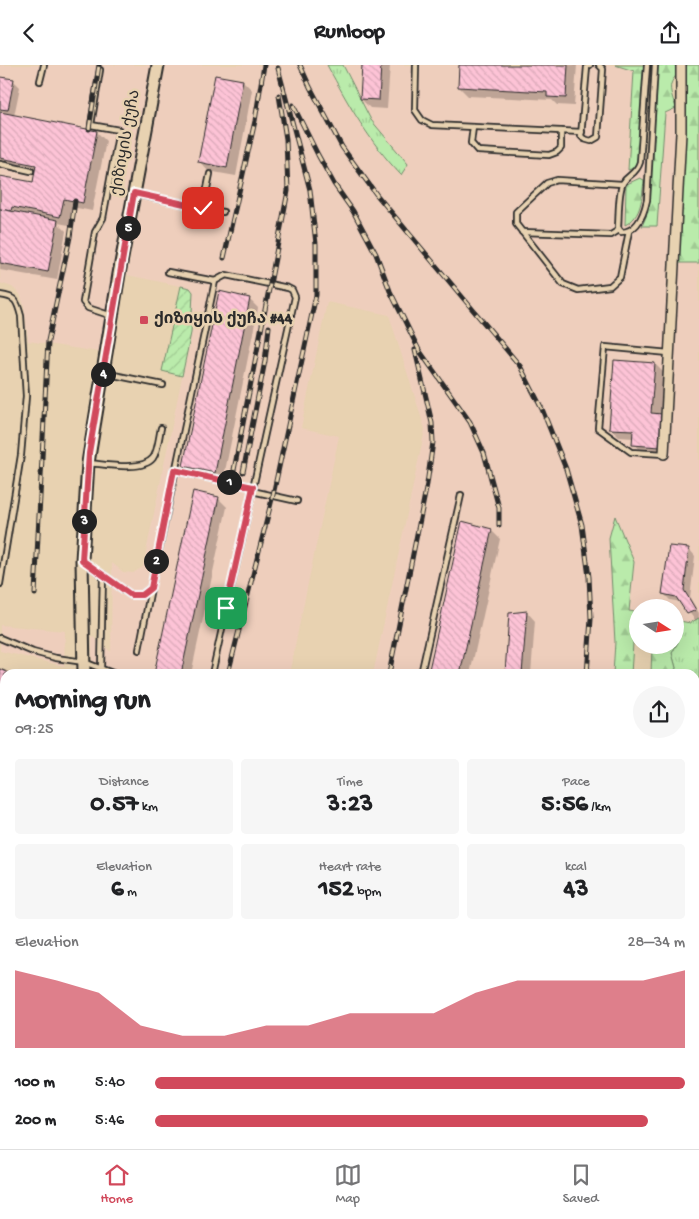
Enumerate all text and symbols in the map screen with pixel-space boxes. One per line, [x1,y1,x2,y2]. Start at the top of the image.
icon: back [15,19,43,47]
icon: share [656,19,684,47]
text: Runloop [314,20,385,46]
street label: ქიზიყის ქუჩა [107,88,146,197]
pin [182,187,224,229]
icon: check [189,194,217,222]
pin: 5 [116,215,140,241]
text: 5 [125,220,132,237]
place label: ქიზიყის ქუჩა #44 [154,311,293,330]
marker: ქიზიყის ქუჩა #44 [138,314,150,326]
pin: 4 [90,361,116,387]
text: 4 [100,366,107,383]
pin: 1 [216,469,242,495]
text: 1 [227,474,232,491]
pin: 3 [72,509,96,533]
text: 3 [81,513,88,530]
pin: 2 [144,549,168,573]
text: 2 [153,553,160,570]
pin [205,587,247,629]
icon: arrive [212,594,240,622]
north arrow [629,599,684,654]
map controls [629,599,684,654]
text: Morning run [15,685,150,718]
button: share [633,686,685,738]
text: 09:25 [15,721,53,740]
text: Distance [99,774,149,791]
text: Time [337,774,363,791]
text: Pace [562,774,590,791]
text: 0.57 [90,791,138,820]
text: 3:23 [327,791,373,820]
text: 5:56 [541,791,588,820]
text: km [138,799,158,816]
text: /km [588,799,611,816]
text: Elevation [96,859,152,876]
text: Heart rate [319,859,381,876]
text: kcal [565,859,587,876]
text: 6 [111,876,124,905]
text: 152 [318,876,354,905]
text: 43 [564,876,588,905]
text: m [124,884,137,901]
text: bpm [354,884,382,901]
text: Elevation [15,934,79,953]
text: 28–34 m [628,934,685,953]
text: 100 m [15,1074,55,1093]
text: 5:40 [95,1074,125,1093]
text: 200 m [15,1112,56,1131]
text: 5:46 [95,1112,124,1131]
tab: Home [100,1161,133,1208]
tab: Map [334,1161,362,1208]
tab: Saved [563,1161,599,1208]

